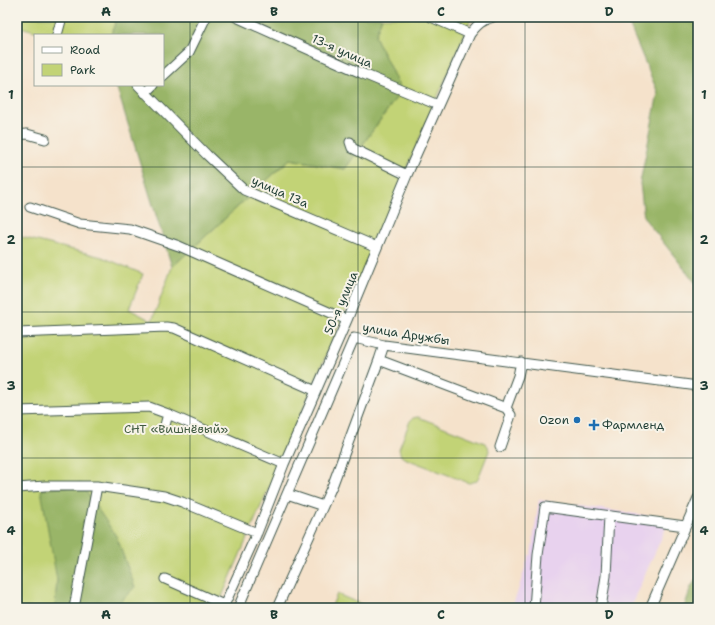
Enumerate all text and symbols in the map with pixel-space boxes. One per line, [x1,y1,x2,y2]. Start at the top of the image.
text: A [101,3,111,20]
text: B [270,3,278,20]
text: C [437,3,445,20]
text: D [604,3,614,20]
street label: 13-я улица [309,31,375,72]
legend [34,34,164,86]
text: Road [70,42,101,58]
text: Park [70,62,96,78]
text: 1 [8,86,14,103]
text: 1 [701,86,707,103]
street label: улица 13а [249,172,311,212]
text: 2 [6,231,16,248]
text: 2 [699,231,709,248]
street label: 50-я улица [320,268,362,337]
street label: улица Дружбы [361,319,451,349]
text: 3 [6,377,16,394]
text: 3 [699,377,709,394]
place label: Ozon [539,412,569,428]
marker: Ozon [572,415,582,425]
place label: Фармленд [602,417,664,433]
marker: Фармленд [589,420,599,430]
park label: СНТ «Вишнёвый» [124,421,229,437]
text: 4 [6,522,16,539]
text: 4 [699,522,709,539]
text: A [101,606,111,623]
text: B [270,606,278,623]
text: C [437,606,445,623]
text: D [604,606,614,623]

